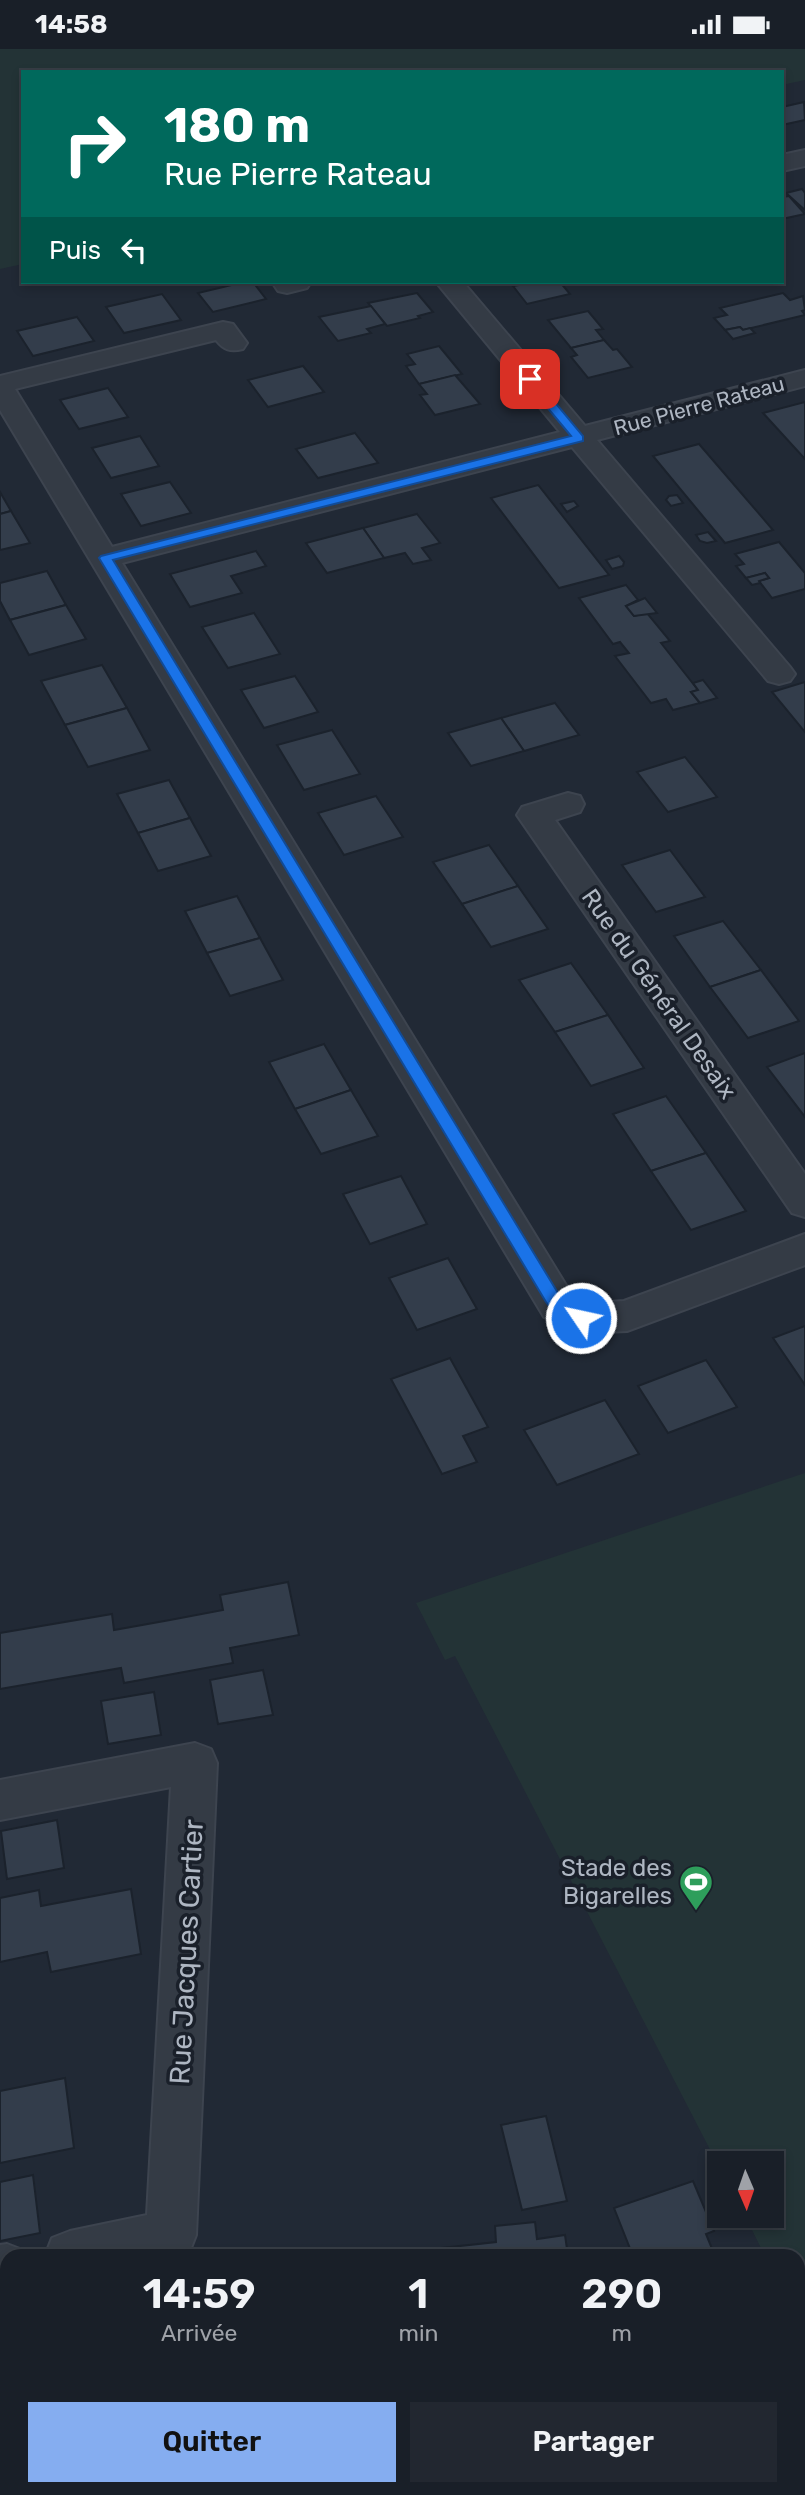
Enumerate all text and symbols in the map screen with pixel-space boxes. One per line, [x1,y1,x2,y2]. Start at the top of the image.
text: 14:58 [35,9,108,40]
text: 180 m [164,96,310,154]
icon: right [49,98,140,189]
text: Rue Pierre Rateau [164,155,432,193]
icon: left [115,231,153,269]
text: Puis [49,235,101,266]
pin [500,349,560,409]
icon: arrive [511,360,549,398]
street label: Rue Pierre Rateau [611,371,787,440]
street label: Rue du Général Desaix [576,884,742,1104]
position arrow [544,1281,618,1355]
street label: Rue Jacques Cartier [163,1818,210,2085]
place label: Stade des Bigarelles [561,1854,672,1910]
sports icon: Stade des Bigarelles [677,1863,715,1912]
north arrow [707,2151,784,2228]
map controls [707,2151,784,2228]
text: 14:59 [143,2269,256,2319]
text: 1 [408,2269,428,2319]
text: 290 [581,2269,662,2319]
text: Arrivée [161,2319,237,2347]
text: min [398,2319,438,2347]
text: m [611,2319,632,2347]
button: Quitter [28,2402,396,2482]
button: Partager [410,2402,777,2482]

